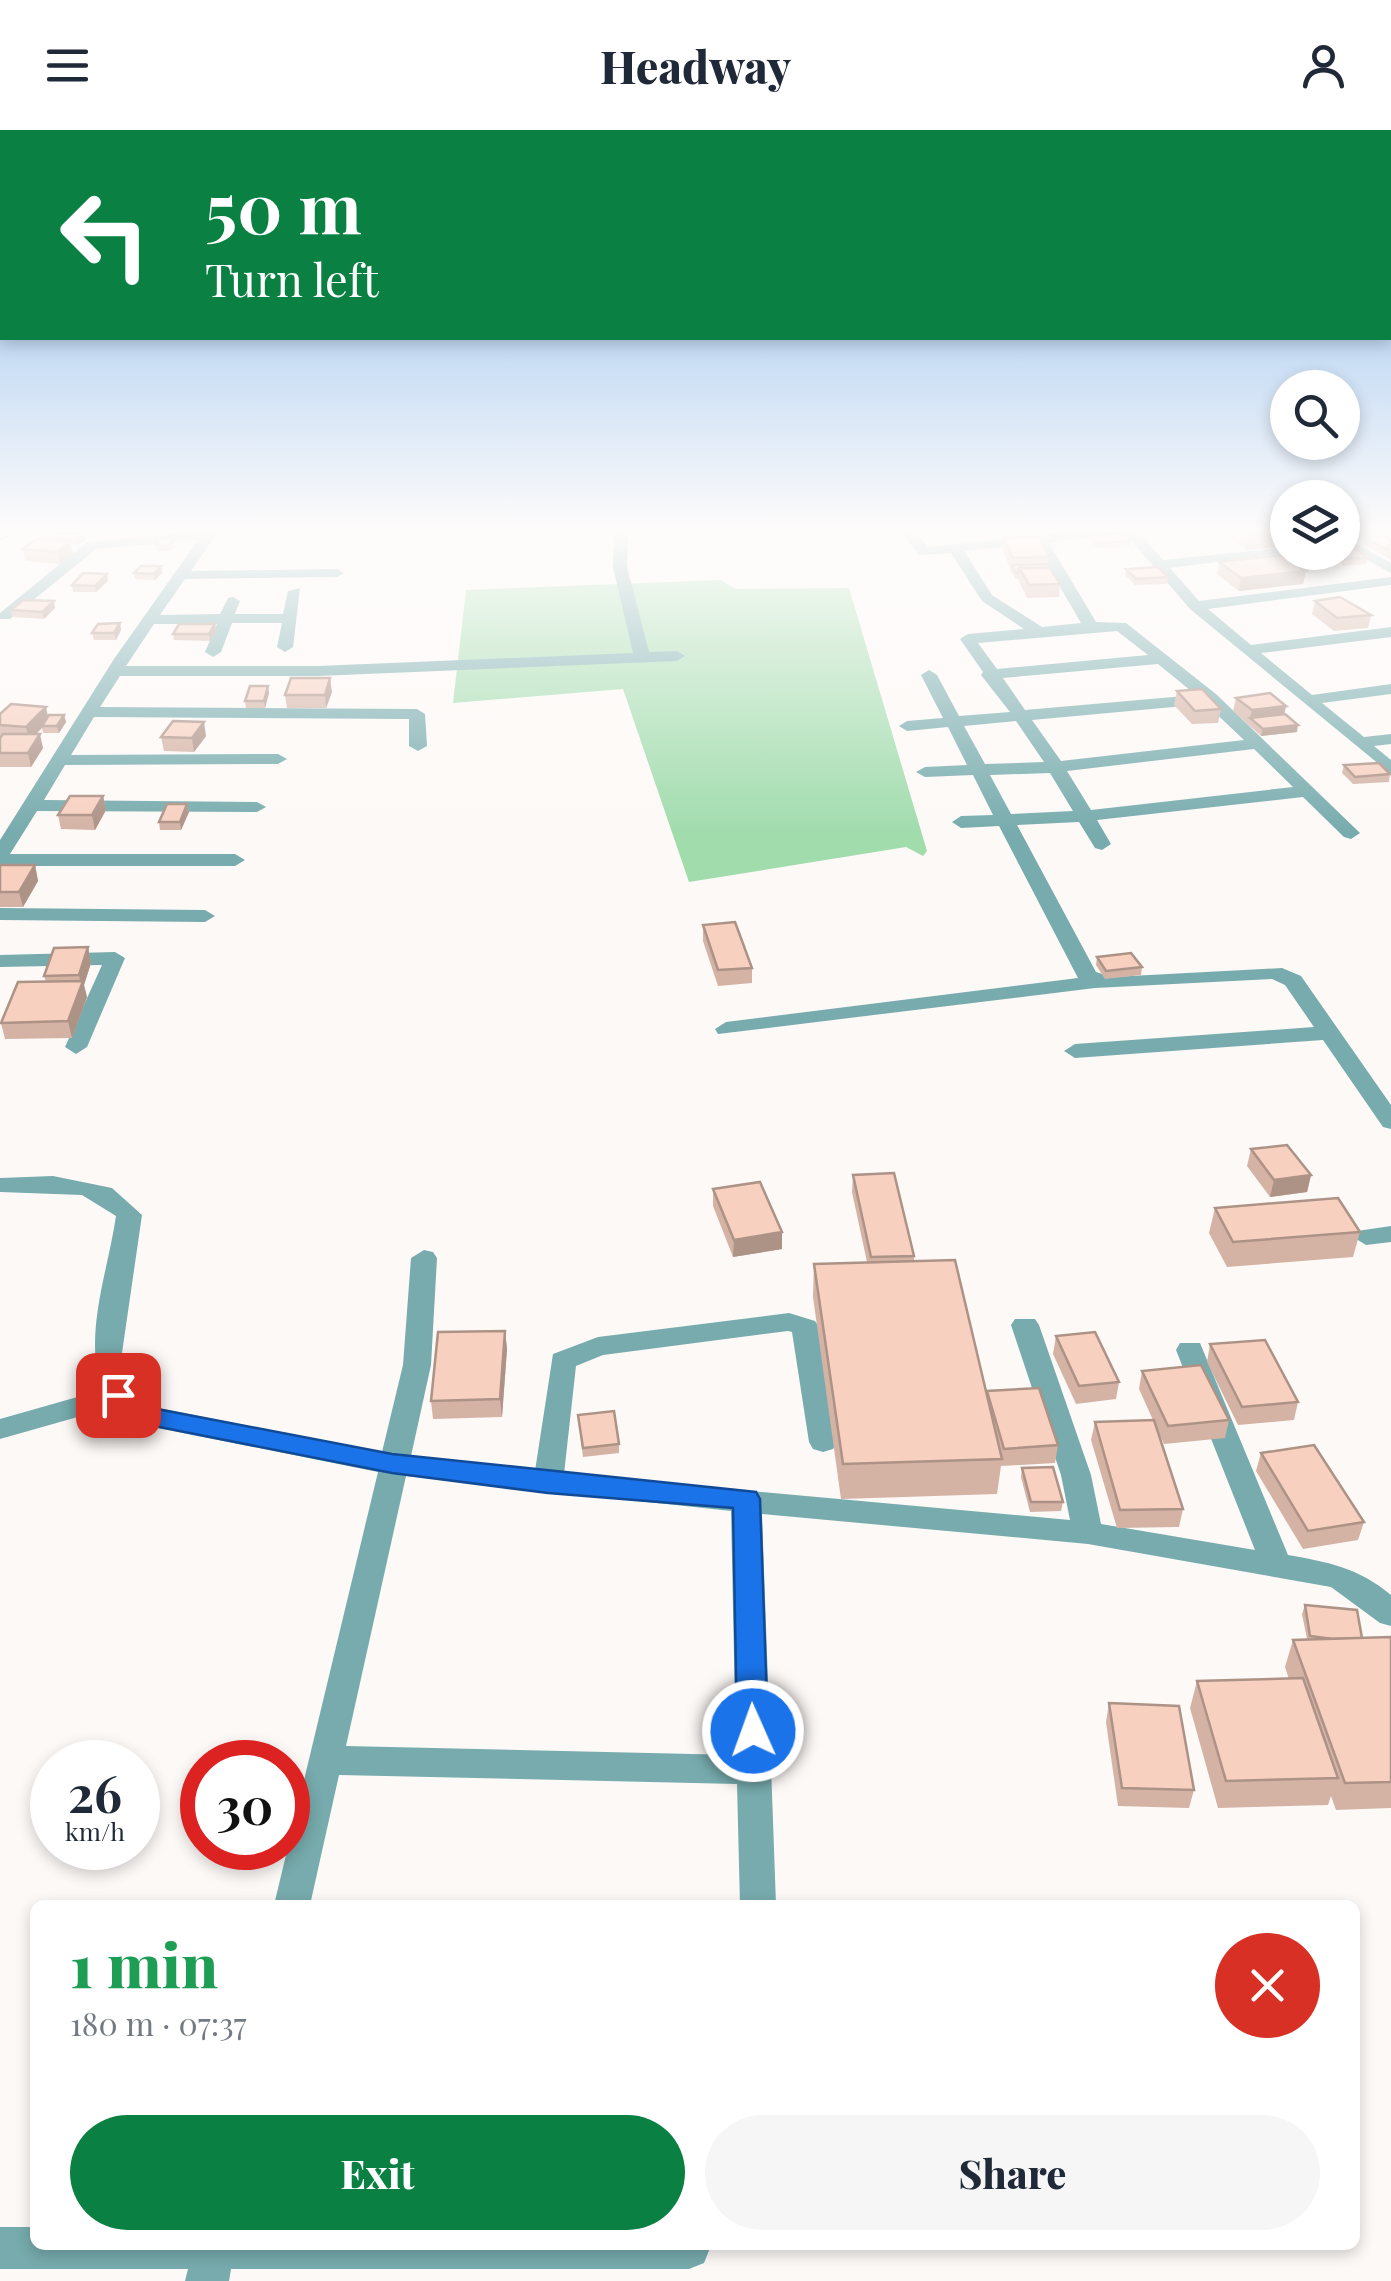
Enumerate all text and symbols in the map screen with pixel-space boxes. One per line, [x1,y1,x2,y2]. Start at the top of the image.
text: Headway [600,35,791,95]
icon: menu [40,38,95,93]
icon: person [1296,38,1351,93]
text: 50 m [205,158,362,252]
icon: left [40,170,170,300]
text: Turn left [205,248,379,308]
map controls [1270,370,1360,570]
button: search [1270,370,1360,460]
button: layers [1270,480,1360,570]
pin [76,1353,161,1438]
icon: arrive [91,1368,146,1423]
position arrow [701,1679,805,1783]
speed limit sign: 30 [180,1740,310,1870]
text: 26 [68,1759,122,1826]
text: km/h [65,1814,125,1847]
text: 1 min [70,1923,218,2003]
button: close [1215,1933,1320,2038]
text: 180 m · 07:37 [70,2001,247,2044]
button: Exit [70,2115,685,2230]
button: Share [705,2115,1320,2230]

